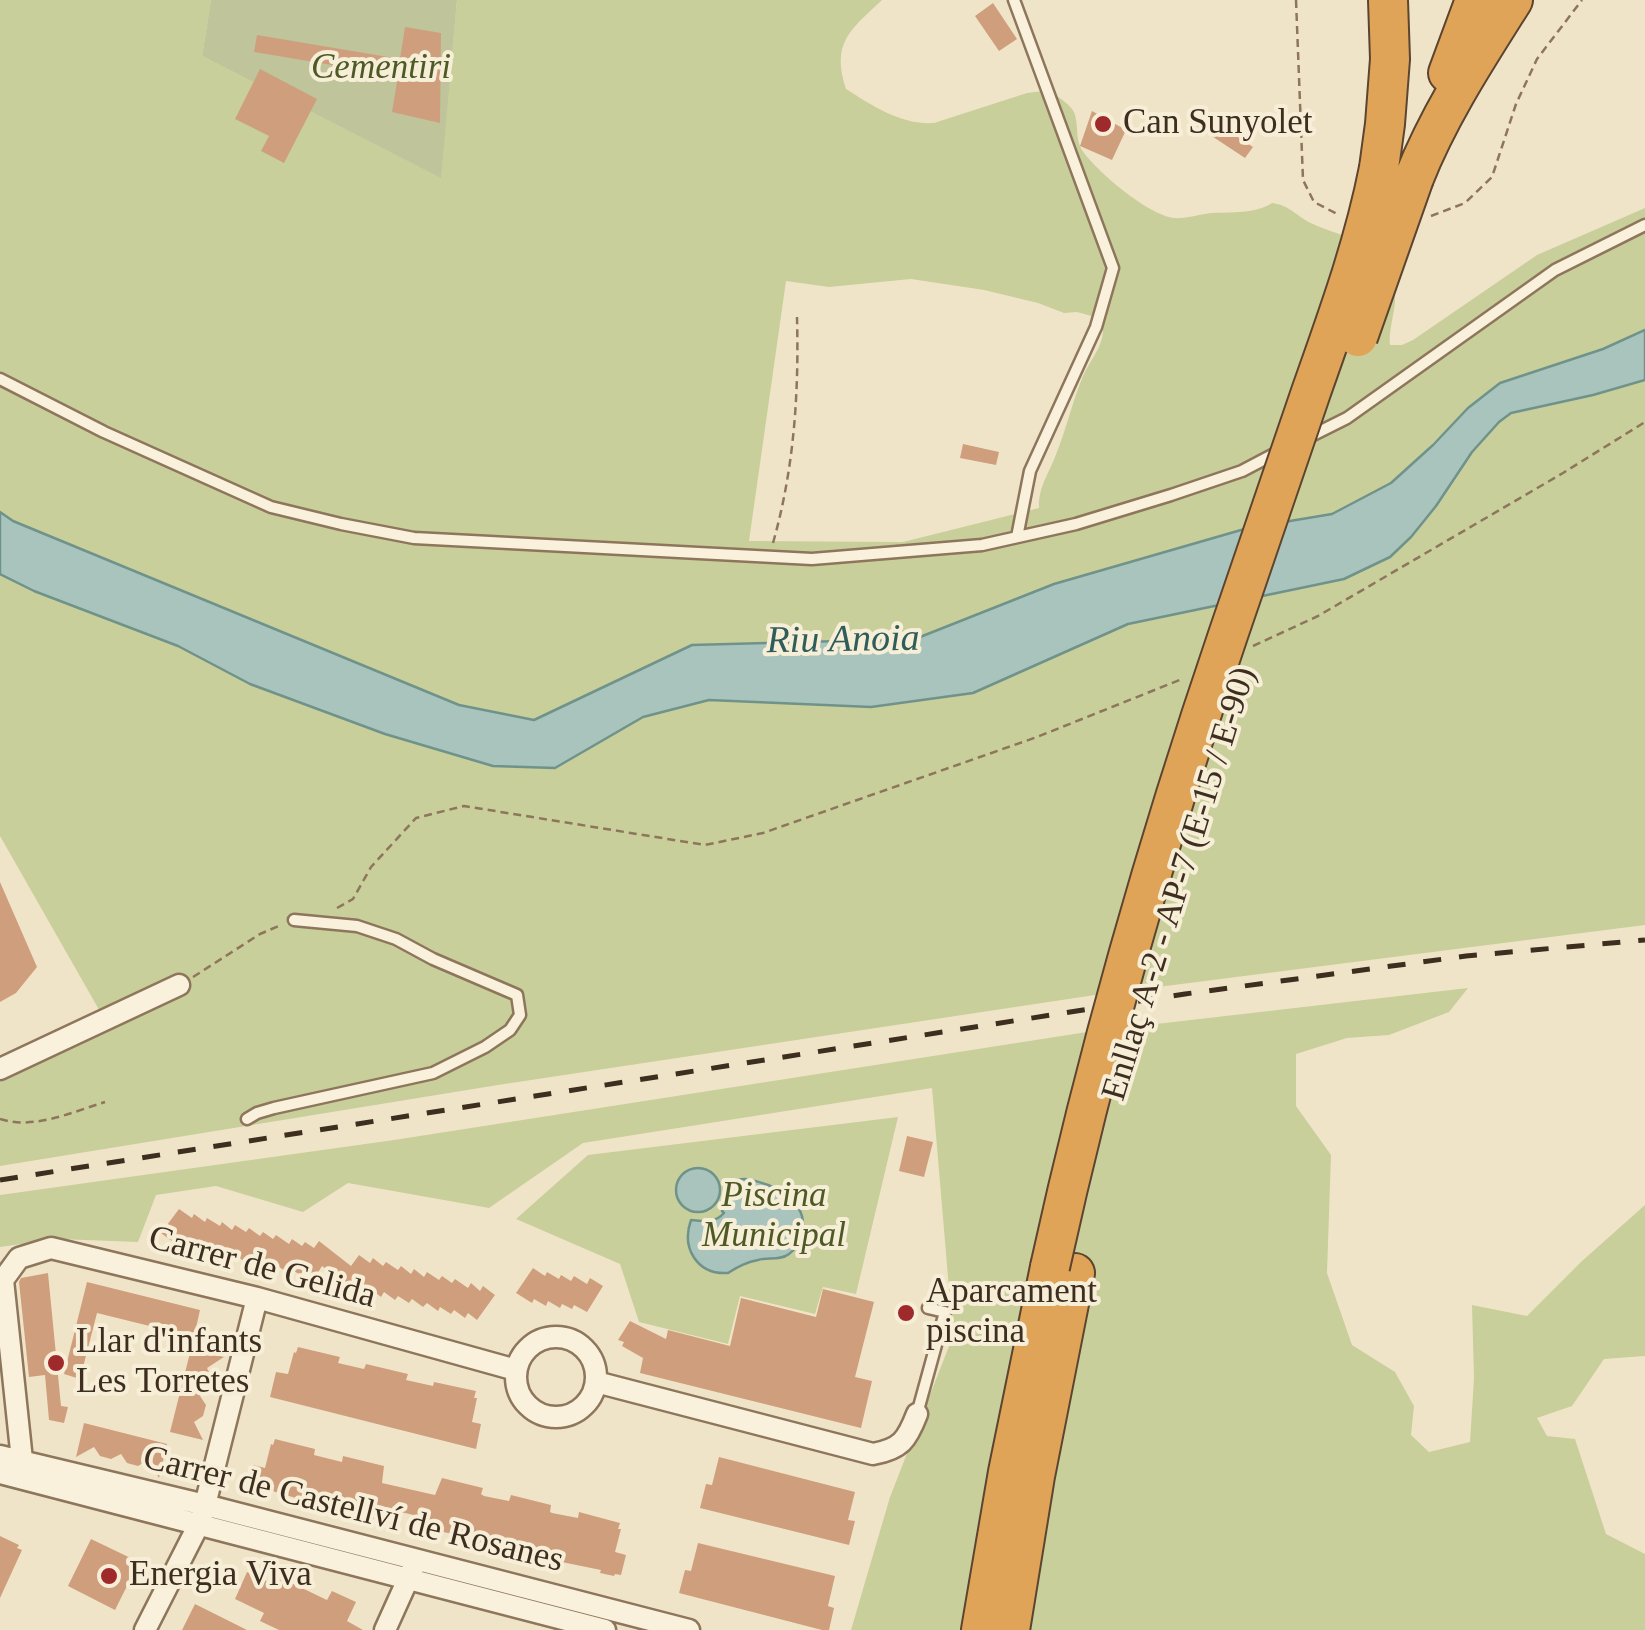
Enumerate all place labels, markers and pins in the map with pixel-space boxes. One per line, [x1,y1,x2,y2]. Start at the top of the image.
place label: Can Sunyolet [1123,103,1313,145]
marker: Can Sunyolet [1092,113,1114,135]
place label: Aparcament piscina [926,1272,1097,1354]
marker: Aparcament piscina [895,1302,917,1324]
place label: Llar d'infants Les Torretes [76,1322,262,1404]
marker: Llar d'infants Les Torretes [45,1352,67,1374]
place label: Energia Viva [129,1555,312,1597]
marker: Energia Viva [98,1565,120,1587]

